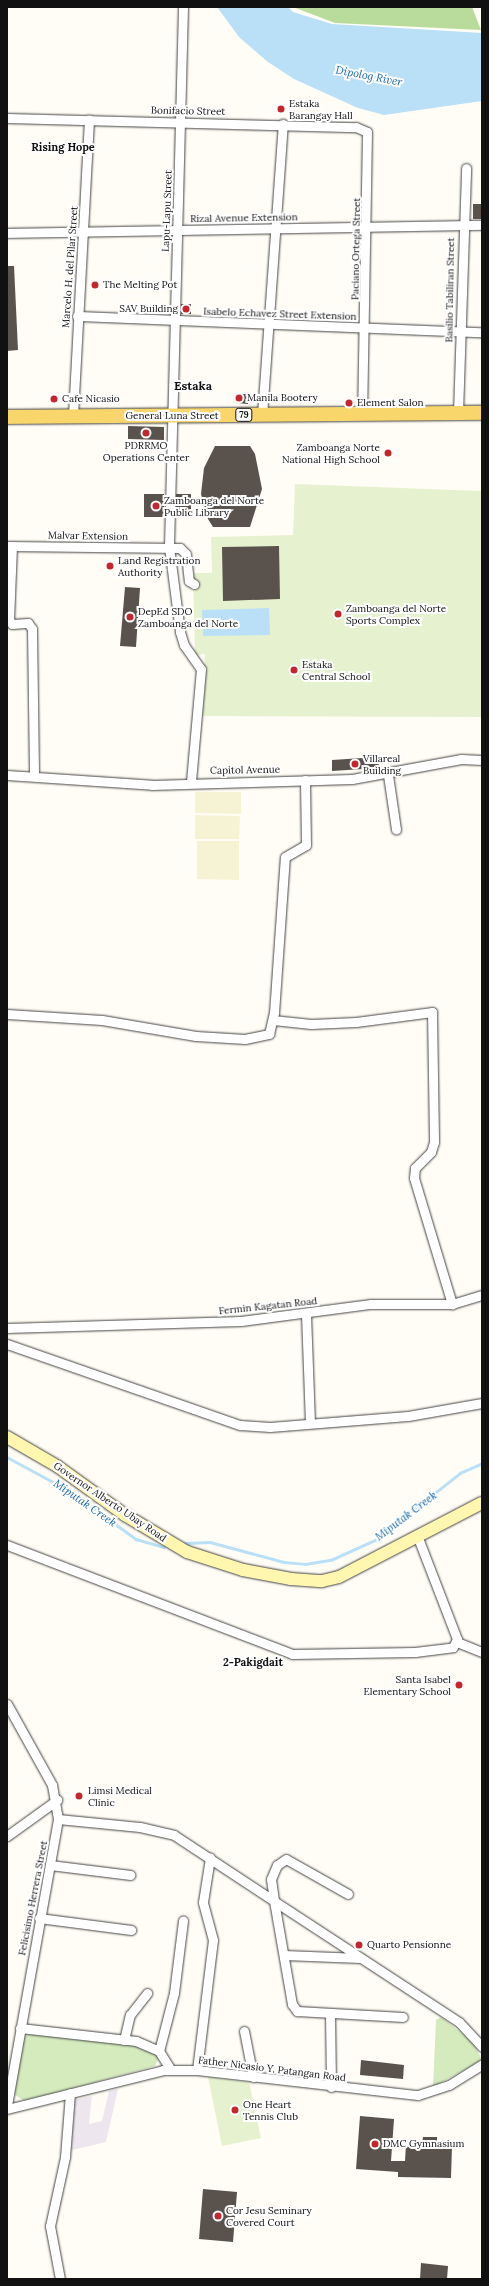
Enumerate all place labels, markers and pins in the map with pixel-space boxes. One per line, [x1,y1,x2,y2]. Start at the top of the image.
place label: Estaka Barangay Hall [289,97,353,120]
marker: Estaka Barangay Hall [276,104,286,114]
place label: The Melting Pot [103,279,177,291]
marker: The Melting Pot [90,280,100,290]
place label: SAV Building [119,303,178,315]
marker: SAV Building [181,304,191,314]
place label: Manila Bootery [247,392,318,404]
place label: Cafe Nicasio [62,393,120,405]
marker: Manila Bootery [234,393,244,403]
marker: Cafe Nicasio [49,394,59,404]
place label: Element Salon [357,397,424,409]
marker: Element Salon [344,398,354,408]
marker: PDRRMO Operations Center [141,428,151,438]
place label: PDRRMO Operations Center [103,439,189,462]
place label: Zamboanga Norte National High School [282,441,380,464]
marker: Zamboanga Norte National High School [383,448,393,458]
place label: Zamboanga del Norte Public Library [164,494,264,518]
marker: Zamboanga del Norte Public Library [151,501,161,511]
place label: Land Registration Authority [118,554,200,578]
marker: Land Registration Authority [105,561,115,571]
place label: Zamboanga del Norte Sports Complex [346,602,446,626]
place label: DepEd SDO Zamboanga del Norte [138,605,238,628]
marker: Zamboanga del Norte Sports Complex [333,609,343,619]
marker: DepEd SDO Zamboanga del Norte [125,612,135,622]
place label: Estaka Central School [302,658,370,682]
marker: Estaka Central School [289,665,299,675]
place label: Villareal Building [363,752,401,776]
marker: Villareal Building [350,759,360,769]
place label: Santa Isabel Elementary School [363,1673,451,1696]
marker: Santa Isabel Elementary School [454,1680,464,1690]
place label: Limsi Medical Clinic [88,1784,152,1808]
marker: Limsi Medical Clinic [73,1790,85,1802]
place label: Quarto Pensionne [367,1939,451,1951]
marker: Quarto Pensionne [354,1940,364,1950]
place label: One Heart Tennis Club [243,2098,298,2122]
marker: One Heart Tennis Club [230,2105,240,2115]
place label: DMC Gymnasium [383,2138,465,2150]
marker: DMC Gymnasium [370,2139,380,2149]
place label: Cor Jesu Seminary Covered Court [226,2204,312,2228]
marker: Cor Jesu Seminary Covered Court [213,2211,223,2221]

